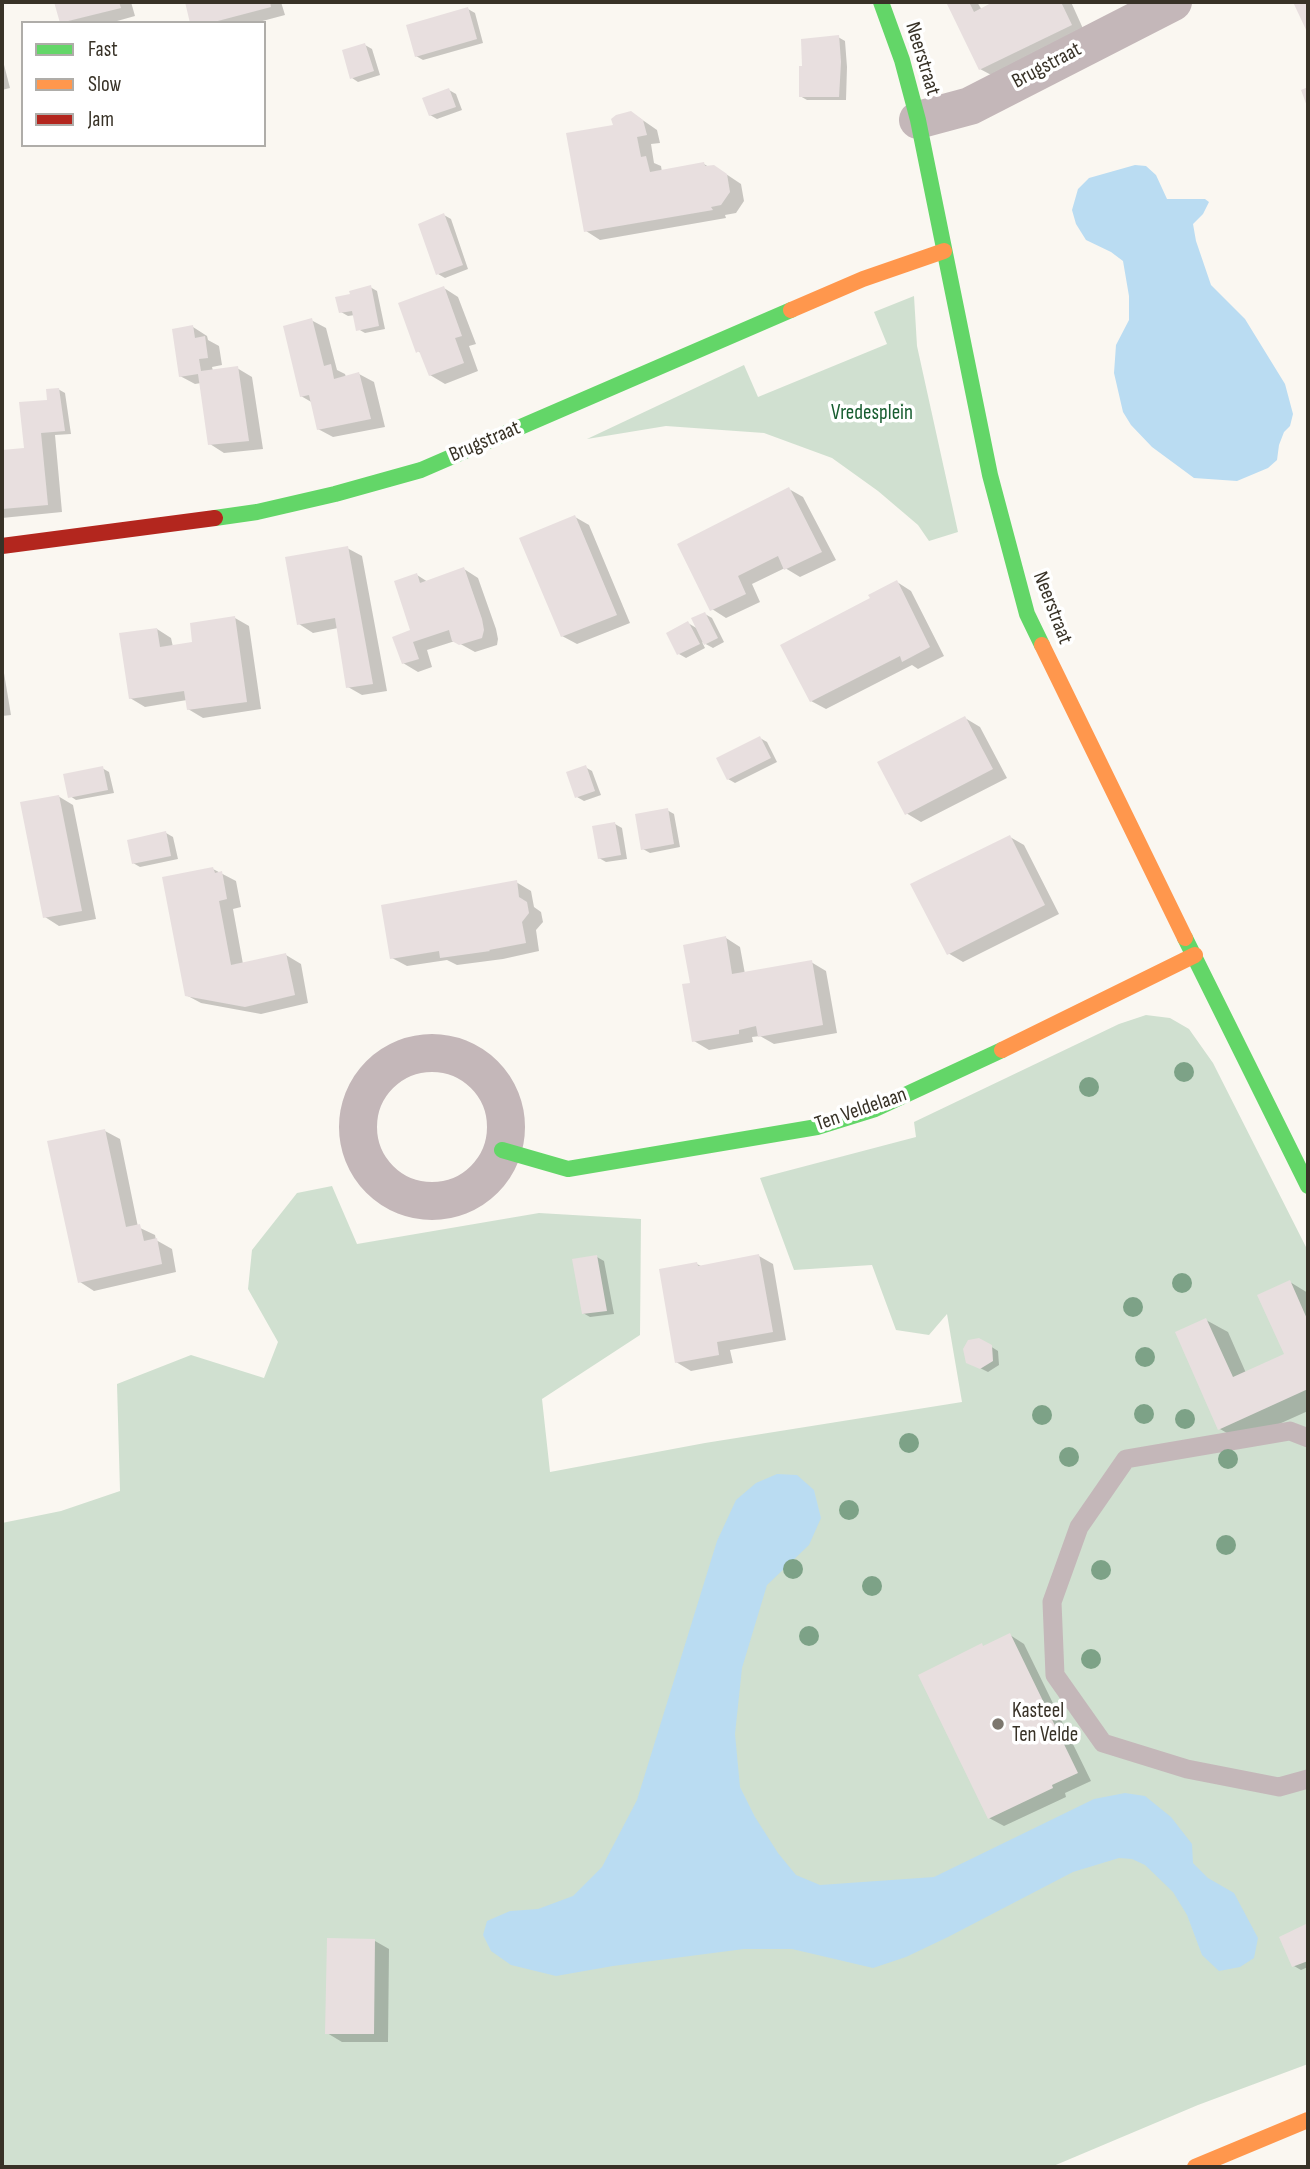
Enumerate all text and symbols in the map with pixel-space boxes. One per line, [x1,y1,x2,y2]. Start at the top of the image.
street label: Neerstraat [899,19,945,99]
legend [21,21,266,147]
text: Fast [88,37,118,62]
street label: Brugstraat [1008,37,1086,95]
text: Slow [88,72,121,97]
text: Jam [88,107,114,132]
park label: Vredesplein [831,401,913,427]
street label: Brugstraat [446,416,524,468]
street label: Neerstraat [1027,568,1077,648]
street label: Ten Veldelaan [812,1083,910,1137]
place label: Kasteel Ten Velde [1012,1699,1078,1749]
marker: Kasteel Ten Velde [990,1716,1006,1732]

